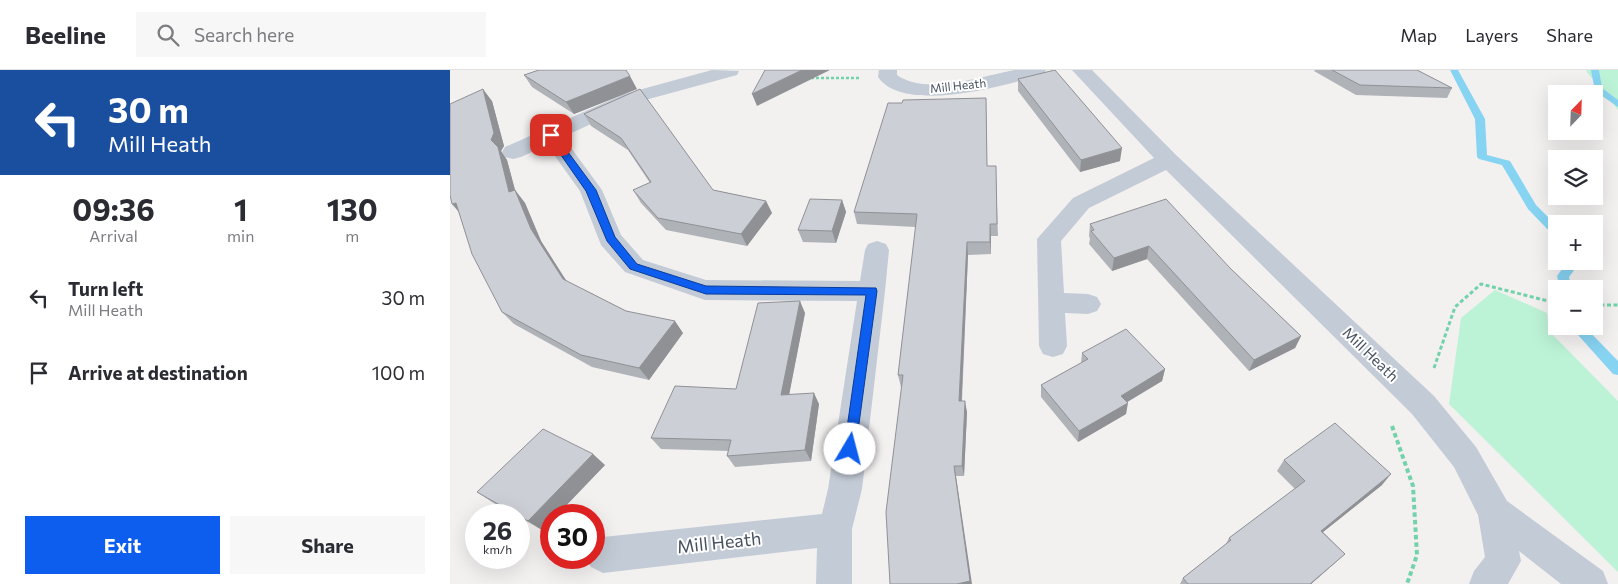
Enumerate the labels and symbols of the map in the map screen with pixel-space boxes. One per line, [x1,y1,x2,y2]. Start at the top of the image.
street label: Mill Heath [929,75,987,95]
north arrow [1548,85,1602,140]
pin [530,114,572,156]
street label: Mill Heath [1339,323,1403,385]
position arrow [823,422,875,474]
speed limit sign: 30 [540,504,605,569]
street label: Mill Heath [676,527,762,557]

